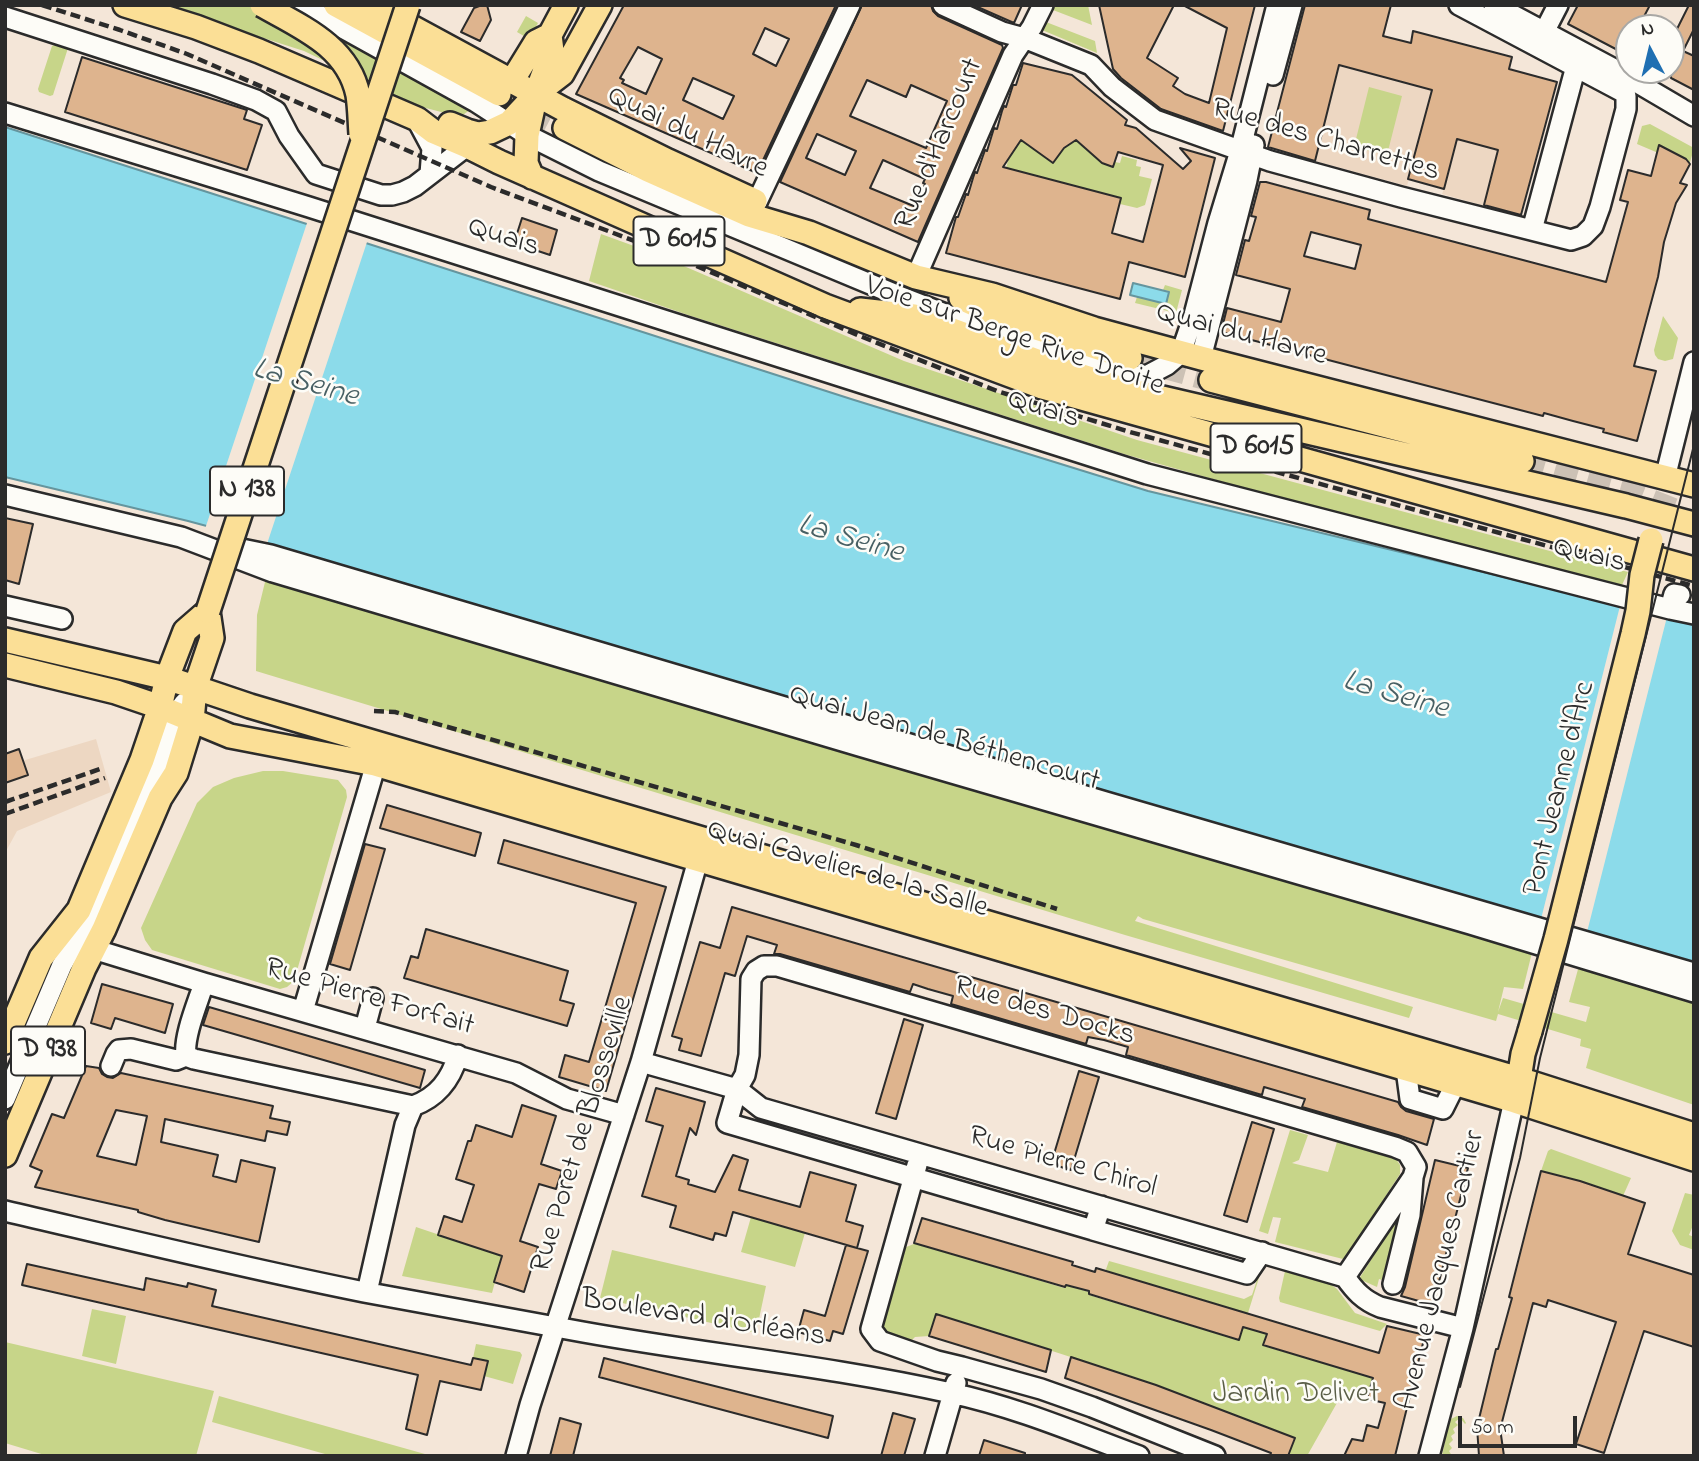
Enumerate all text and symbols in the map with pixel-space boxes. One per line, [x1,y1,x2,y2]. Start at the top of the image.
north arrow [1615,14,1685,84]
text: N [1640,15,1656,44]
street label: Rue d'Harcourt [889,54,993,236]
street label: Quai du Havre [601,79,773,189]
street label: Rue des Charrettes [1207,92,1443,192]
street label: Quais [463,211,543,267]
road number: D 6015 [634,216,724,266]
street label: Voie sur Berge Rive Droite [860,270,1168,406]
street label: Quai du Havre [1152,296,1330,376]
water label: La Seine [248,352,362,418]
street label: Quais [1003,383,1083,439]
road number: D 6015 [1210,424,1302,472]
road number: N 138 [210,466,284,516]
water label: La Seine [793,508,907,574]
street label: Quais [1549,531,1629,583]
water label: La Seine [1338,664,1452,730]
street label: Quai Jean de Béthencourt [785,678,1103,802]
street label: Pont Jeanne d'Arc [1517,678,1605,900]
street label: Quai Cavelier de la Salle [703,814,991,928]
street label: Rue Pierre Forfait [260,952,478,1046]
street label: Rue des Docks [949,970,1139,1056]
street label: Rue Poret de Blosseville [525,992,643,1278]
road number: D 938 [11,1026,85,1076]
street label: Rue Pierre Chirol [964,1120,1160,1208]
street label: Avenue Jacques Cartier [1391,1127,1495,1415]
street label: Boulevard d'Orléans [578,1283,828,1357]
park label: Jardin Delivet [1213,1378,1379,1414]
scale bar [1461,1402,1580,1446]
text: 50 m [1471,1413,1514,1443]

